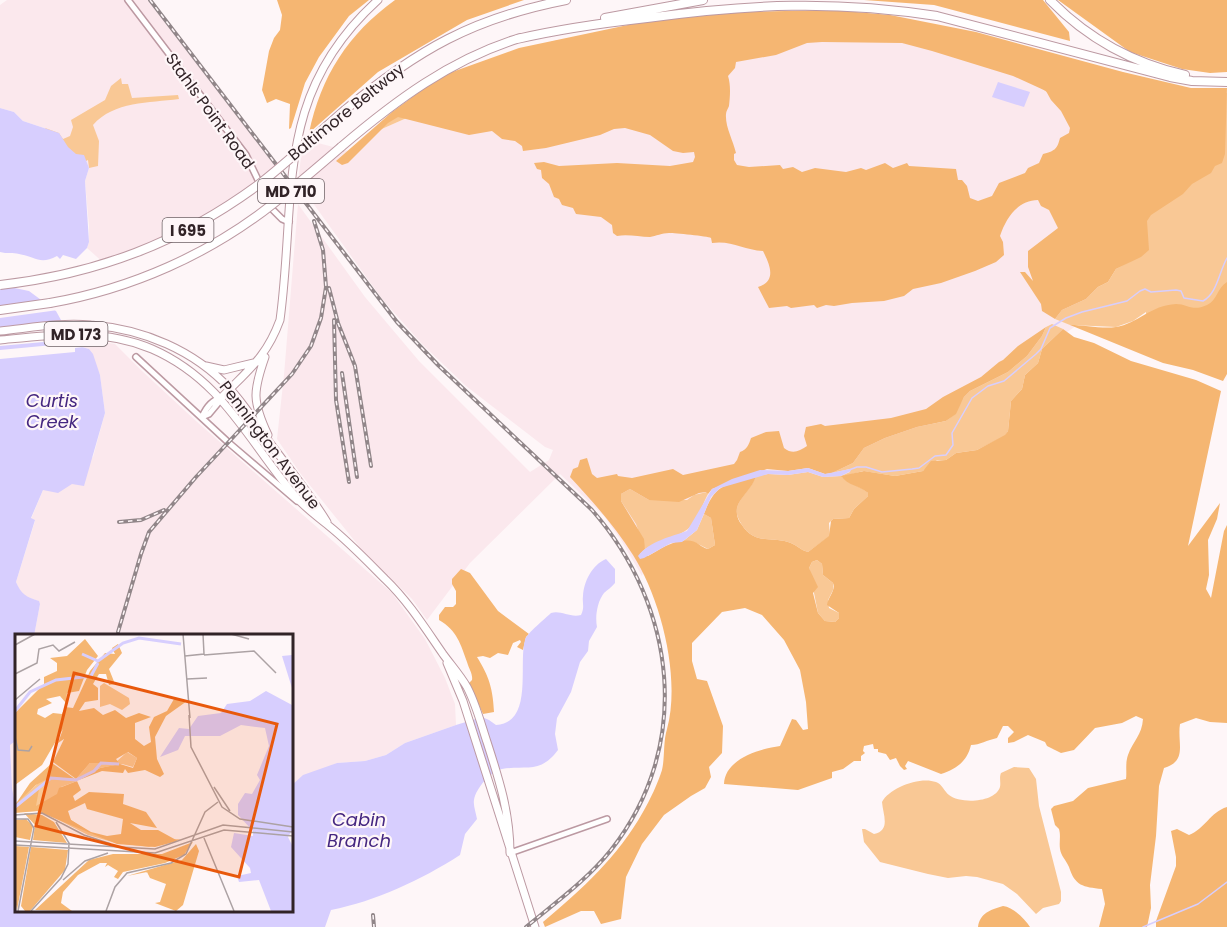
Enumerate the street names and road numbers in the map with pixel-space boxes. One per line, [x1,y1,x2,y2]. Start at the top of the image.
street label: Stahls Point Road [160,48,260,174]
street label: Baltimore Beltway [283,58,409,166]
road number: MD 710 [258,179,324,203]
road number: I 695 [162,218,213,242]
road number: MD 173 [44,322,107,346]
street label: Pennington Avenue [214,376,326,514]

